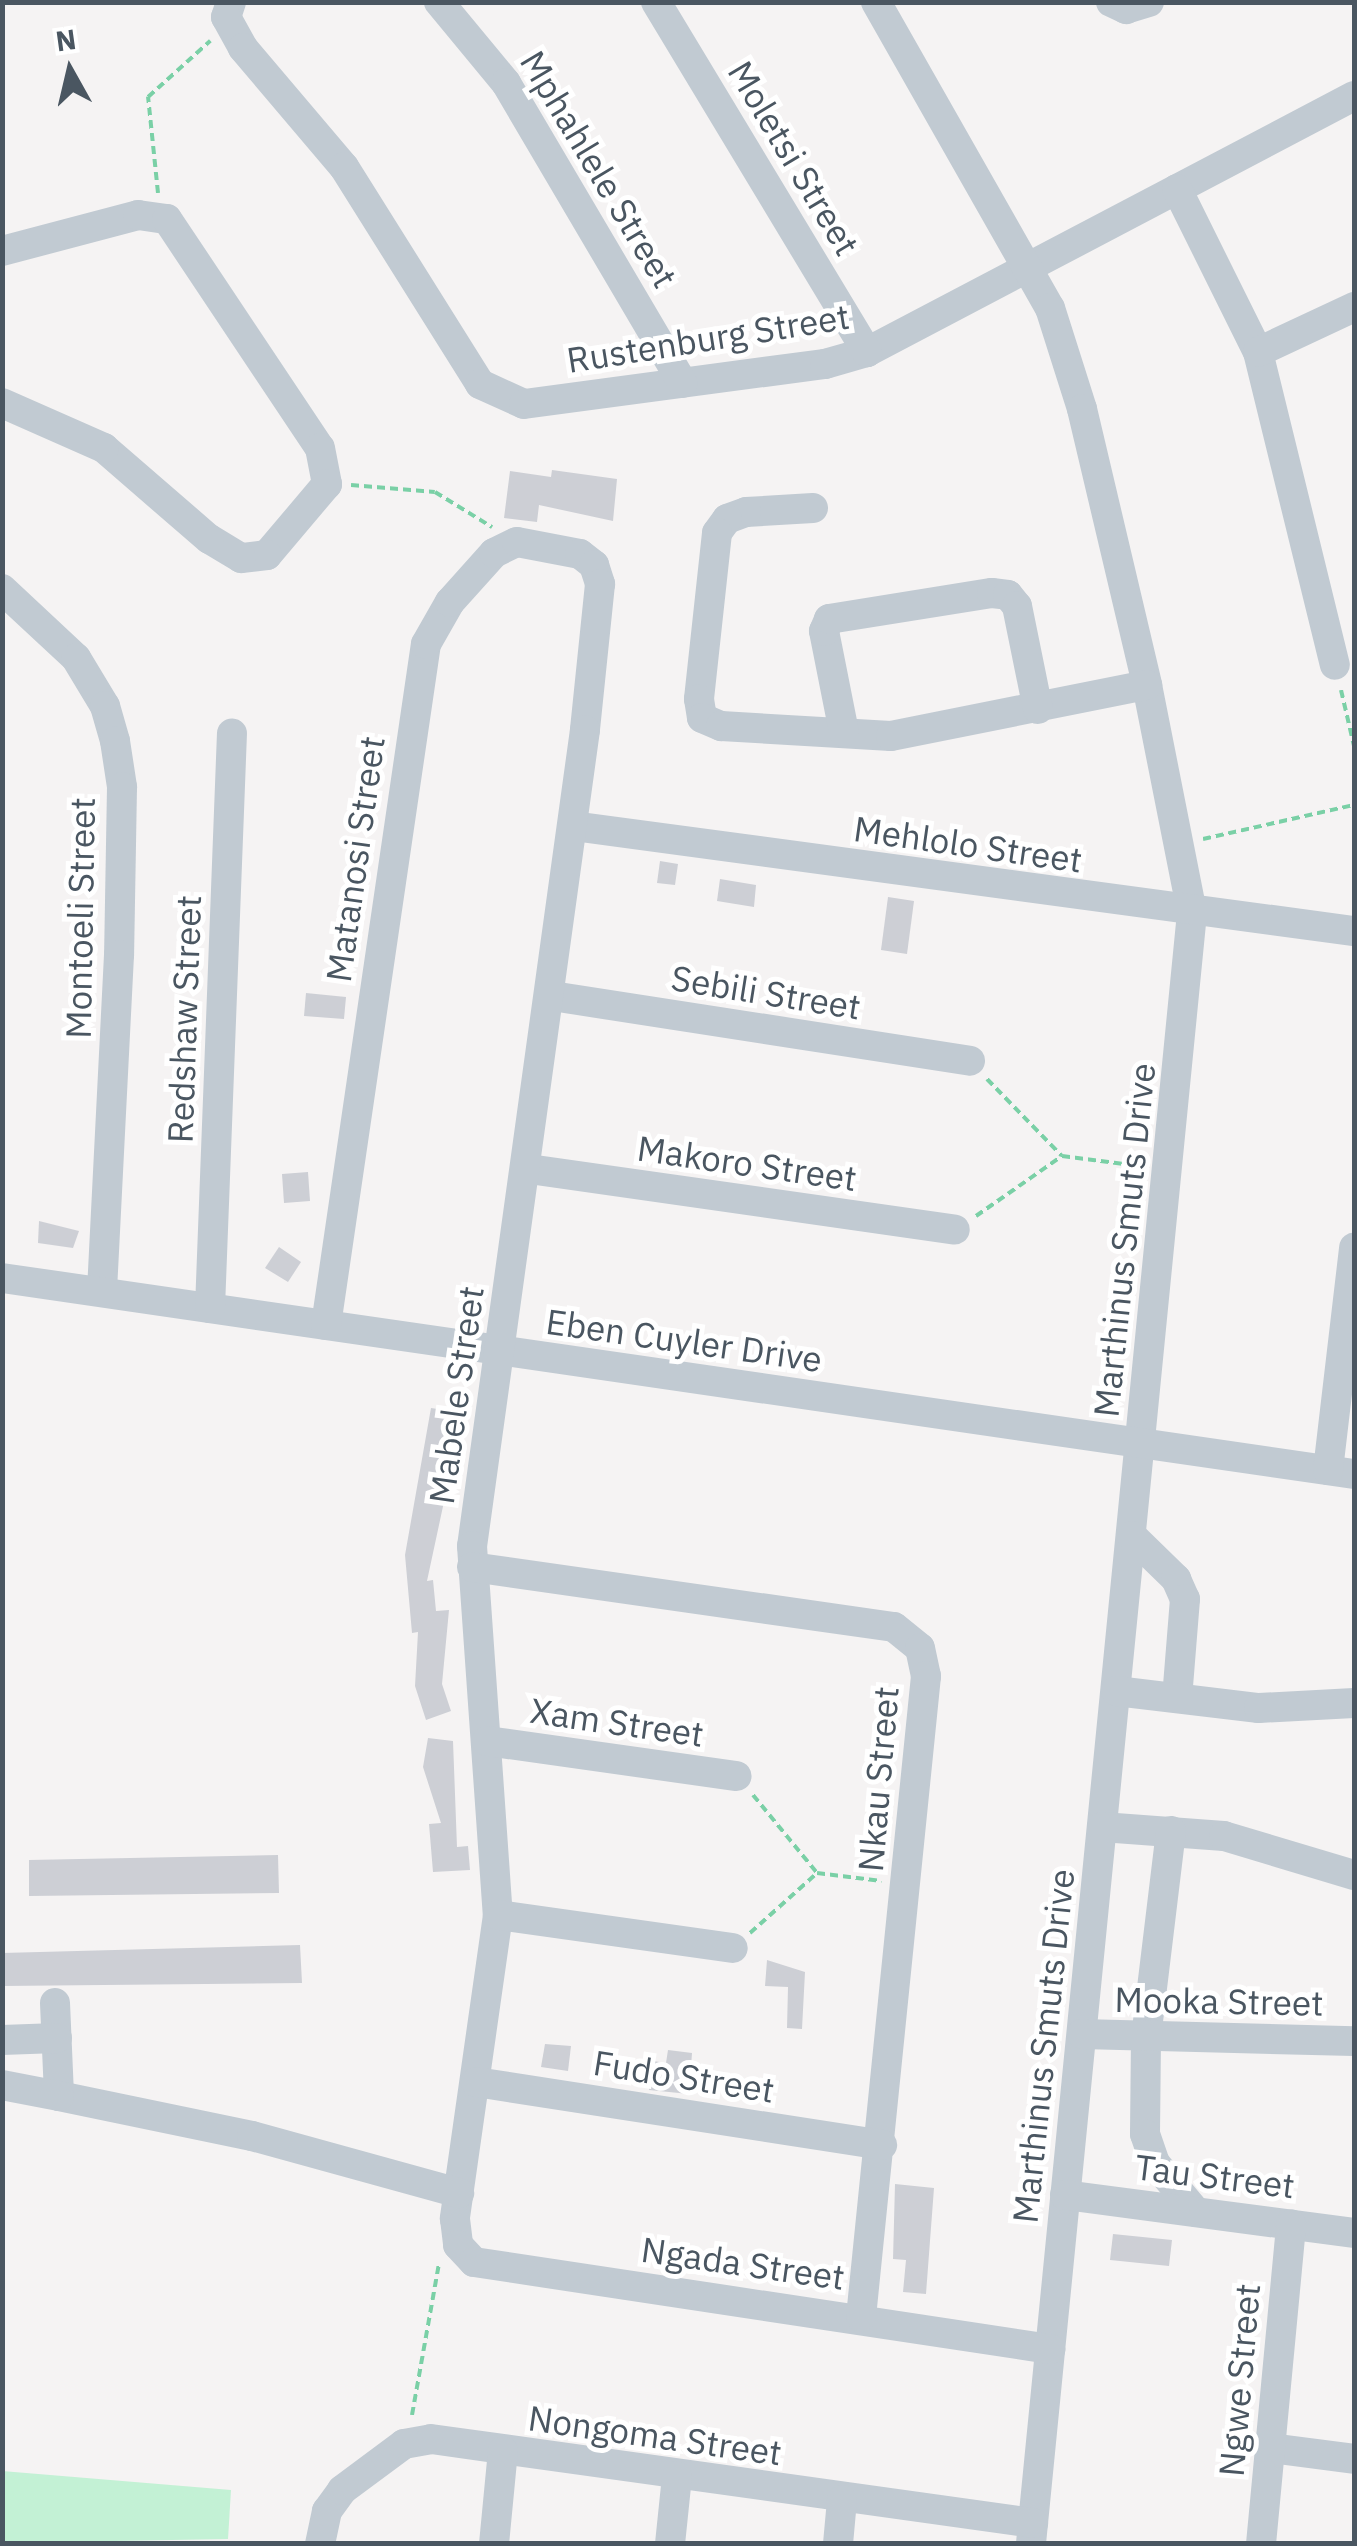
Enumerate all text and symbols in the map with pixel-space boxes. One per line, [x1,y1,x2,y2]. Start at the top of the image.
north arrow [20,20,120,120]
text: N [53,20,78,60]
street label: Mphahlele Street [512,43,686,295]
street label: Moletsi Street [720,53,868,263]
street label: Rustenburg Street [564,295,852,381]
street label: Matanosi Street [317,733,393,985]
street label: Montoeli Street [57,797,103,1039]
street label: Mehlolo Street [851,807,1085,881]
street label: Redshaw Street [159,894,209,1144]
street label: Sebili Street [668,956,864,1028]
street label: Marthinus Smuts Drive [1085,1061,1163,1419]
street label: Makoro Street [635,1127,859,1199]
street label: Mabele Street [420,1283,492,1507]
street label: Eben Cuyler Drive [543,1300,825,1380]
street label: Nkau Street [849,1685,907,1873]
street label: Xam Street [528,1689,706,1755]
street label: Marthinus Smuts Drive [1004,1867,1082,2225]
street label: Mooka Street [1114,1978,1324,2024]
street label: Fudo Street [590,2041,778,2111]
street label: Tau Street [1133,2145,1297,2207]
street label: Ngada Street [639,2228,847,2298]
street label: Ngwe Street [1210,2282,1268,2478]
street label: Nongoma Street [526,2396,784,2474]

